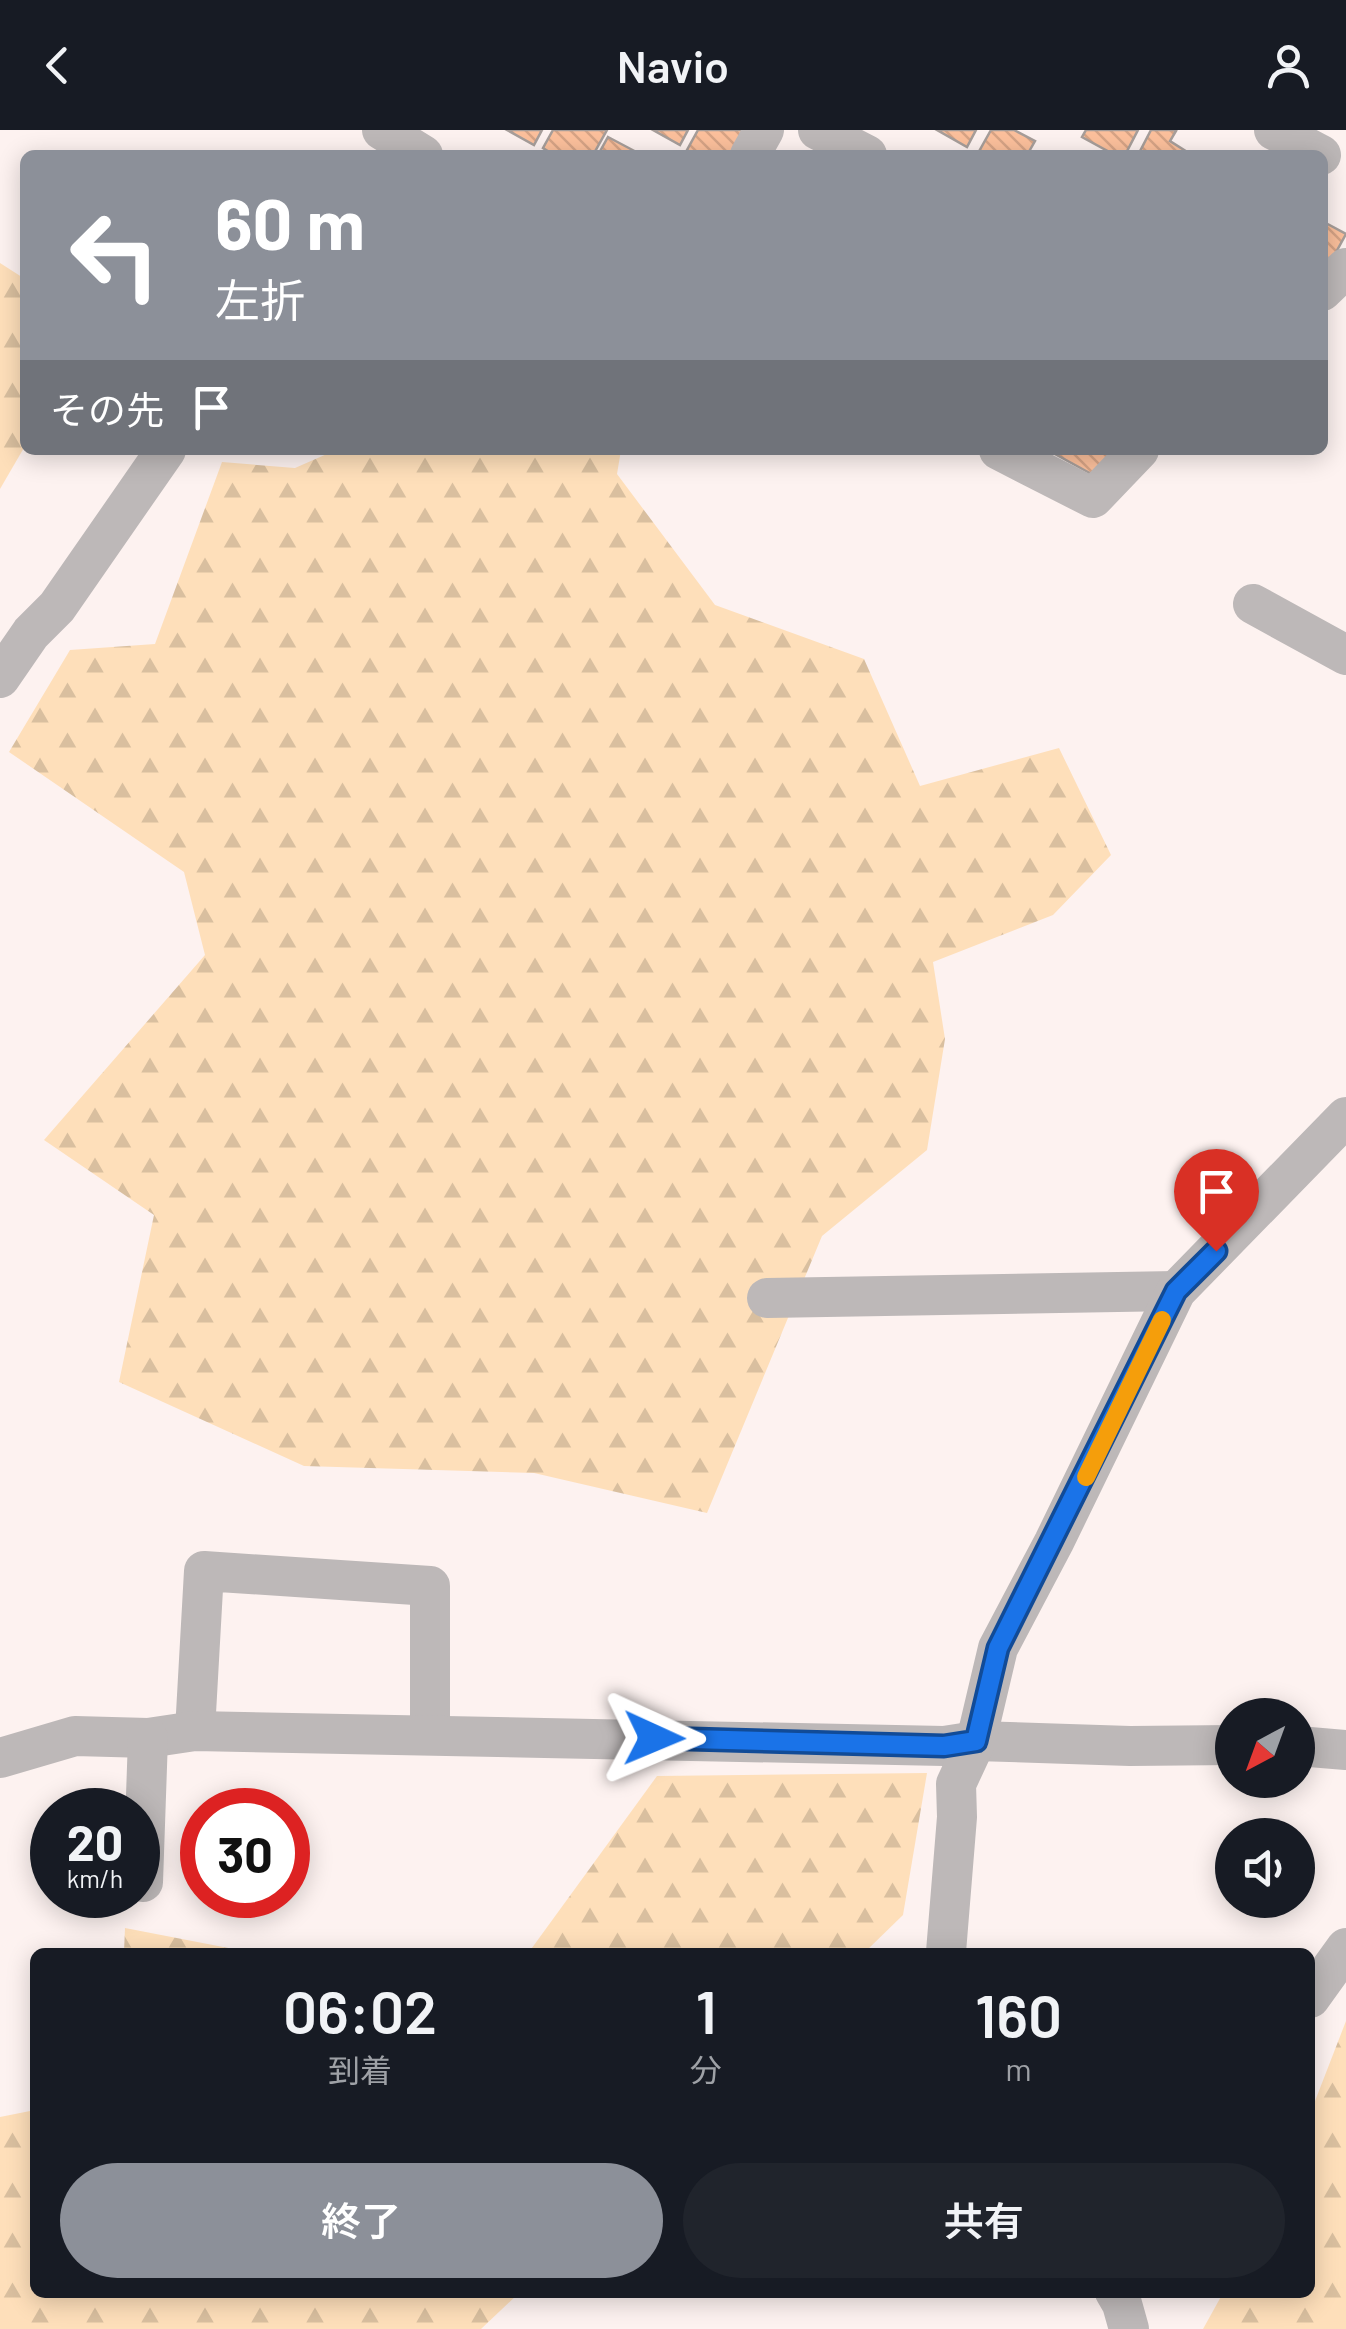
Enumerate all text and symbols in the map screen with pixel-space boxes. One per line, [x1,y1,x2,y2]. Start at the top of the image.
icon: back [30,38,85,93]
text: Navio [617,38,729,92]
icon: person [1261,38,1316,93]
text: 60 m [215,180,365,264]
icon: left [50,190,180,320]
text: 左折 [215,272,305,326]
icon: arrive [184,380,239,435]
text: その先 [50,386,164,432]
pin [1174,1149,1259,1252]
icon: arrive [1189,1164,1244,1219]
position arrow [602,1686,706,1790]
north arrow [1215,1698,1315,1798]
map controls [1215,1698,1315,1918]
speed limit sign: 30 [180,1788,310,1918]
text: 20 [67,1811,123,1871]
button: sound [1215,1818,1315,1918]
text: km/h [67,1863,123,1893]
text: 06:02 [283,1974,437,2046]
text: 1 [696,1974,717,2046]
text: 160 [975,1978,1062,2050]
text: m [1005,2049,1032,2087]
text: 到着 [328,2050,392,2088]
text: 分 [690,2050,722,2088]
button: 終了 [60,2163,663,2278]
button: 共有 [683,2163,1285,2278]

